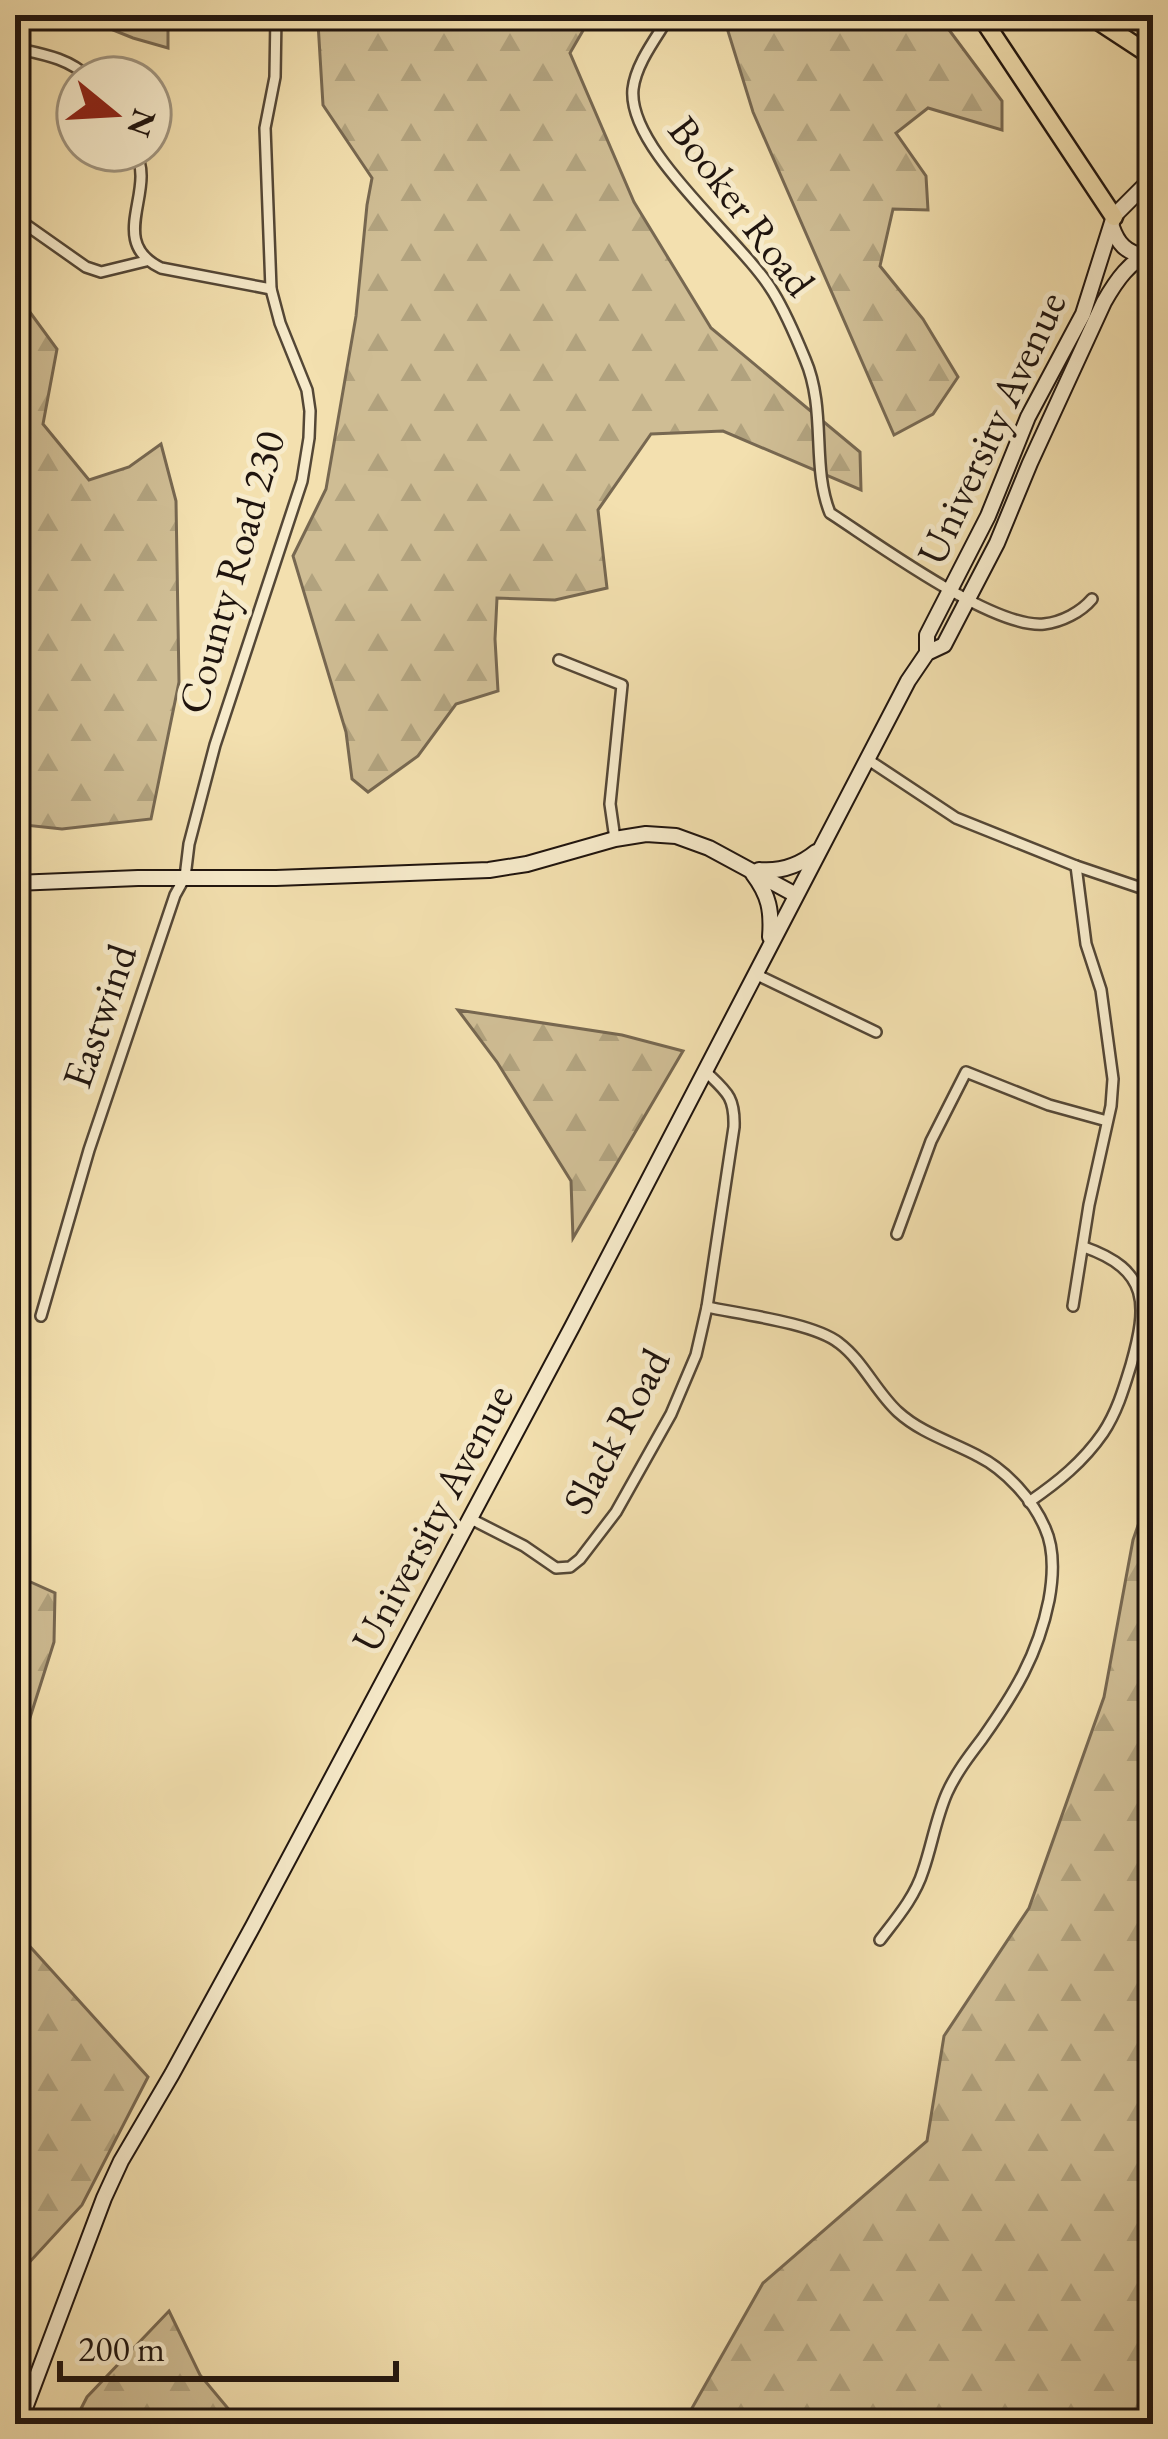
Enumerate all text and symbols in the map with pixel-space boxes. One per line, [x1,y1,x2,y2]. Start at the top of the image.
north arrow [54,54,174,174]
text: N [117,104,167,143]
street label: Booker Road [656,105,828,308]
street label: University Avenue [904,282,1078,574]
street label: County Road 230 [164,424,298,720]
street label: Eastwind [49,936,149,1095]
street label: Slack Road [550,1338,683,1523]
street label: University Avenue [338,1375,526,1661]
scale bar [60,2307,396,2381]
text: 200 m [78,2325,165,2372]

